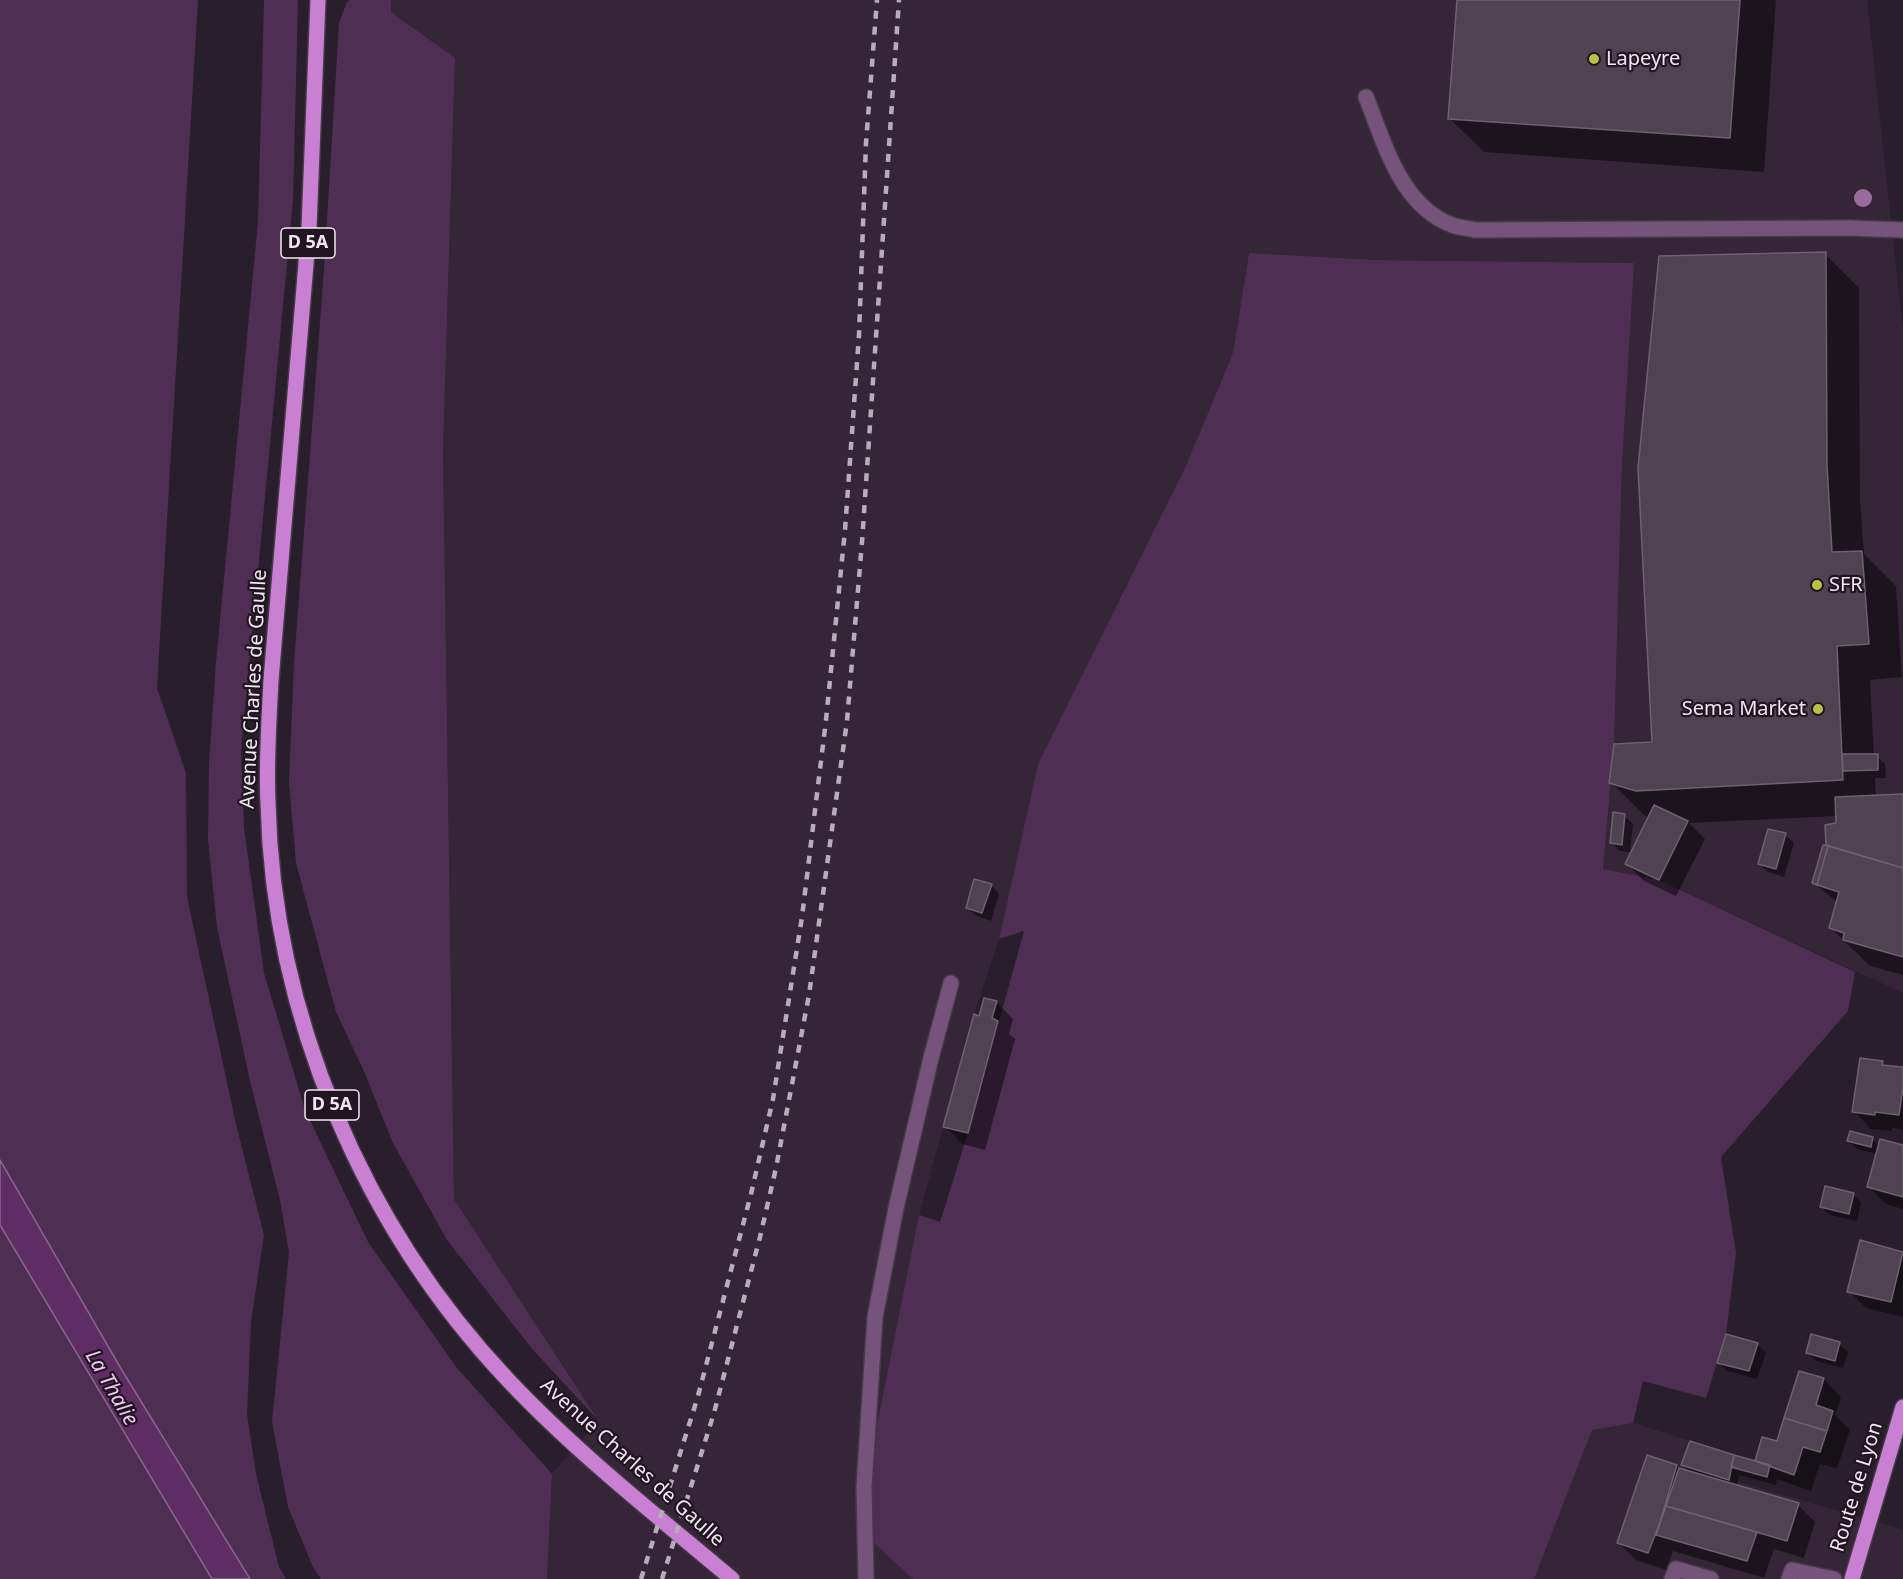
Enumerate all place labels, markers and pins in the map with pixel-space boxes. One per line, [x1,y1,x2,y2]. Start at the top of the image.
place label: Lapeyre [1606,47,1680,71]
marker: Lapeyre [1587,52,1601,66]
place label: SFR [1829,573,1863,597]
marker: SFR [1810,578,1824,592]
place label: Sema Market [1682,697,1806,721]
marker: Sema Market [1811,702,1825,716]

